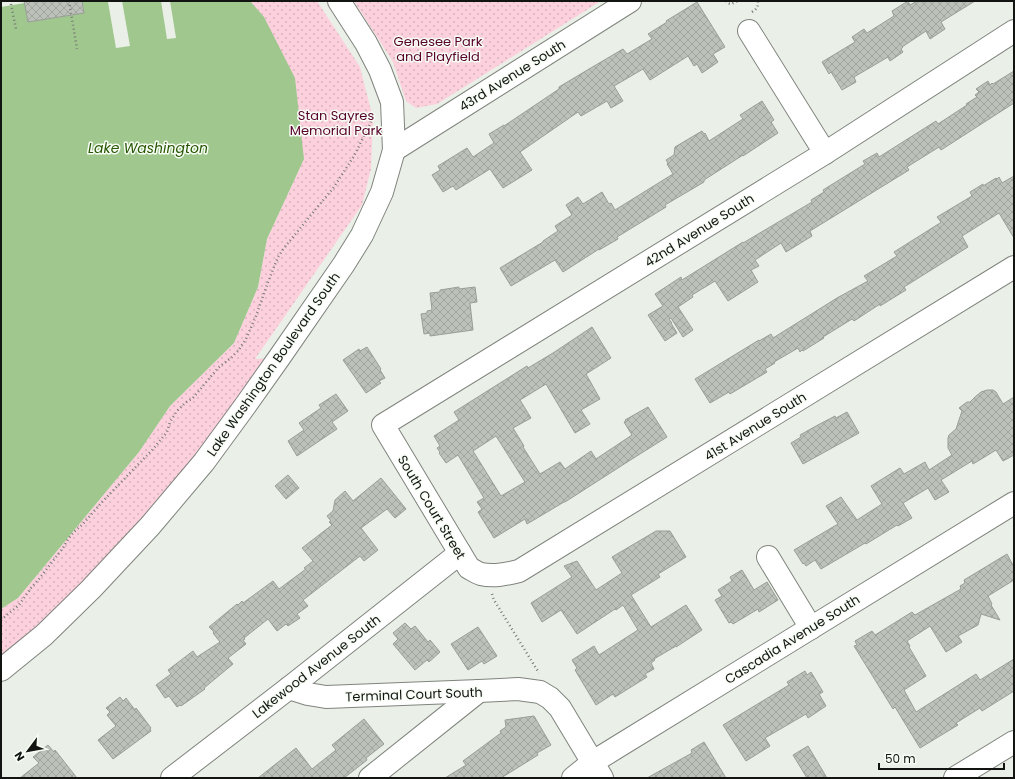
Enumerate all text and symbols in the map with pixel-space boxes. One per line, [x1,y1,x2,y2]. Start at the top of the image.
park label: Genesee Park and Playfield [394,32,483,66]
street label: 43rd Avenue South [455,35,569,116]
park label: Stan Sayres Memorial Park [290,106,382,140]
water label: Lake Washington [88,138,208,158]
street label: 42nd Avenue South [641,189,758,272]
street label: Lake Washington Boulevard South [202,268,345,460]
street label: 41st Avenue South [701,387,810,465]
street label: South Court Street [393,452,470,563]
street label: Cascadia Avenue South [721,590,864,689]
street label: Lakewood Avenue South [248,610,385,723]
street label: Terminal Court South [345,683,483,706]
north arrow [8,731,48,771]
scale bar [879,745,1004,771]
text: N [11,749,28,764]
text: 50 m [885,750,916,767]

